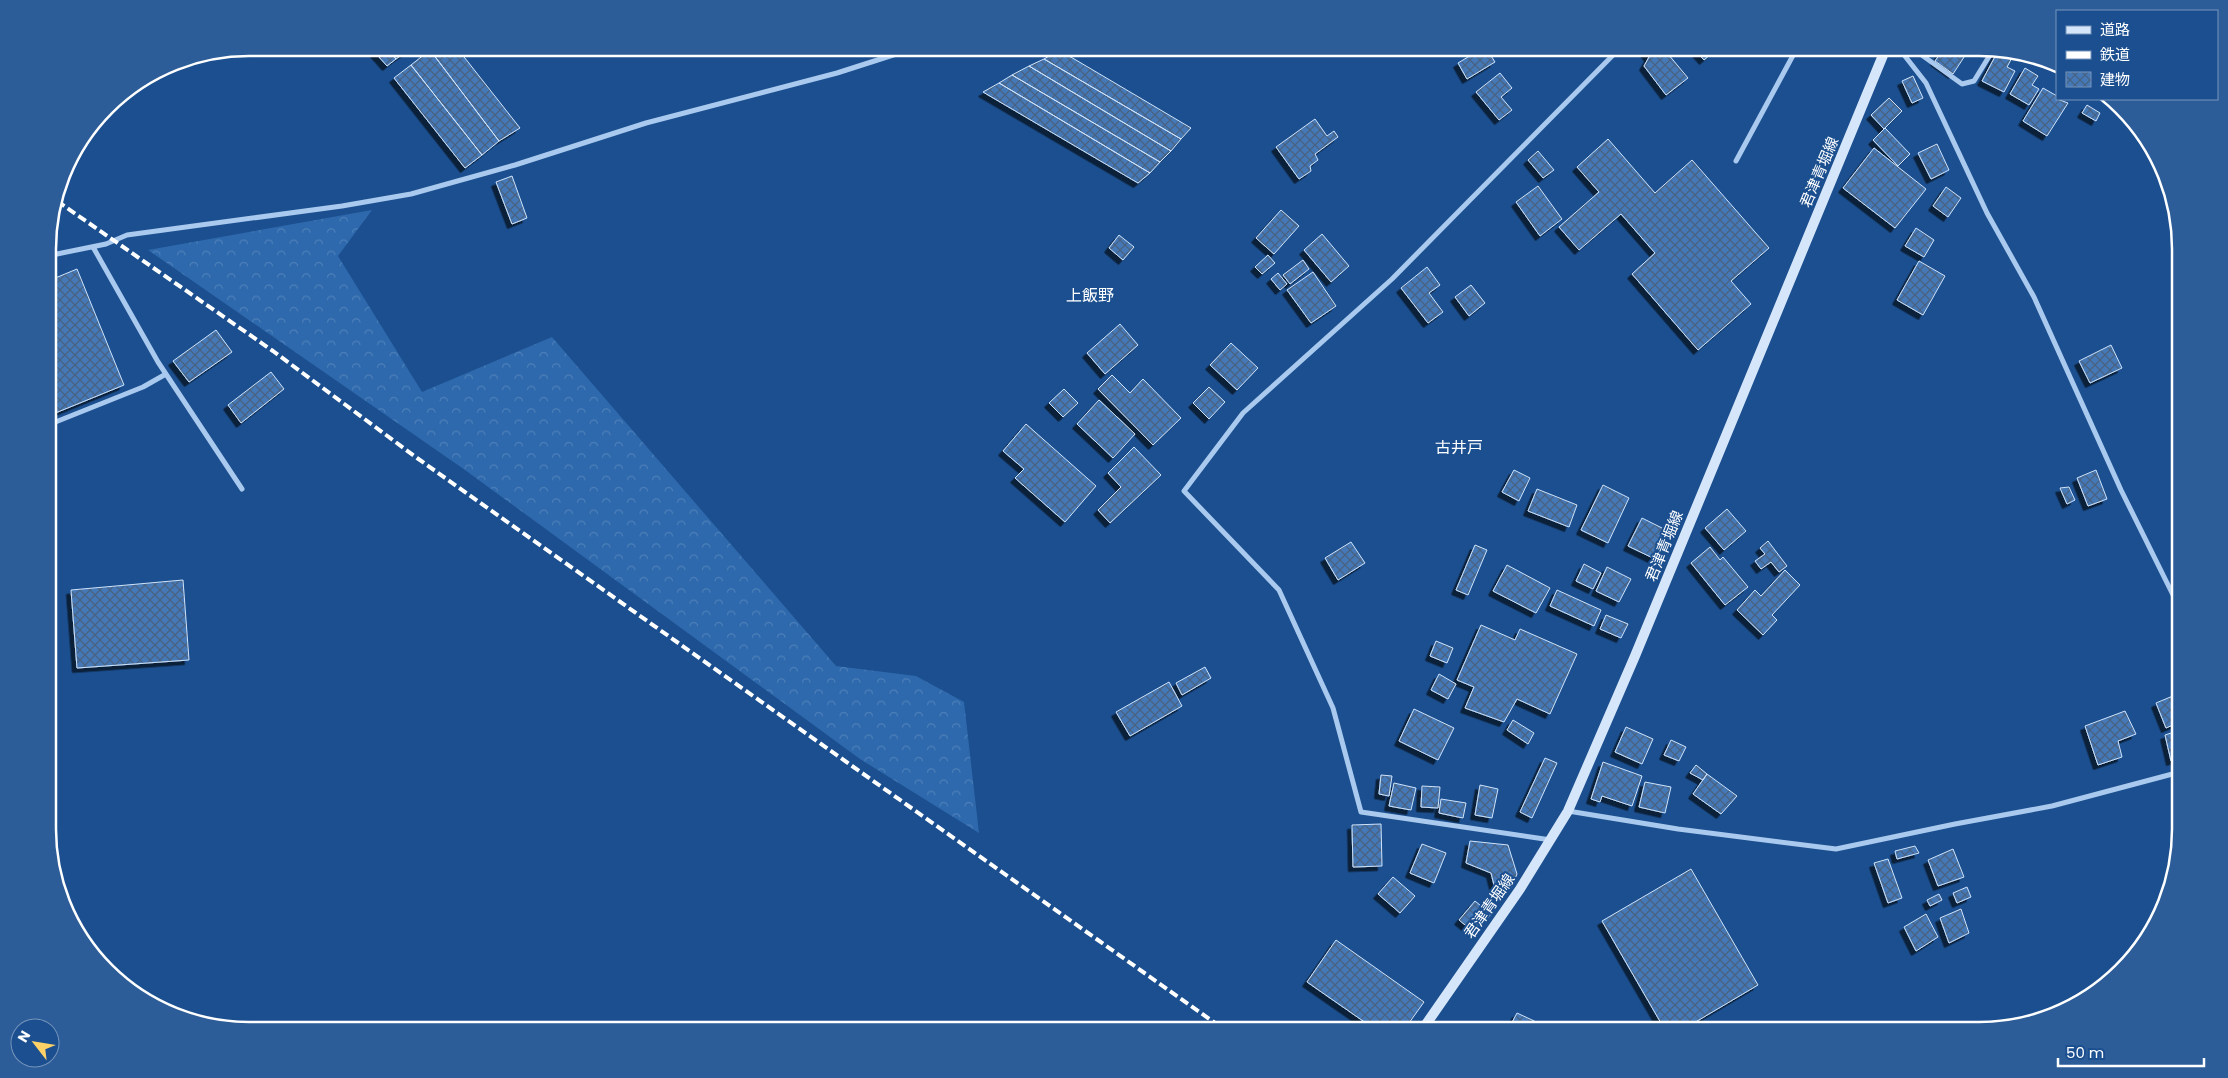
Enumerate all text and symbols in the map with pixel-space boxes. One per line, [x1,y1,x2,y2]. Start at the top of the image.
legend [2056,10,2218,100]
text: 道路 [2100,19,2130,40]
text: 鉄道 [2100,44,2130,65]
text: 建物 [2100,69,2130,90]
street label: 君津青堀線 [1795,133,1843,211]
district label: 上飯野 [1066,284,1114,307]
district label: 古井戸 [1435,436,1483,459]
street label: 君津青堀線 [1640,507,1688,585]
street label: 君津青堀線 [1459,869,1519,943]
north arrow [10,1018,60,1068]
text: N [13,1027,35,1046]
scale bar [2058,1036,2204,1068]
text: 50 m [2066,1042,2104,1063]

